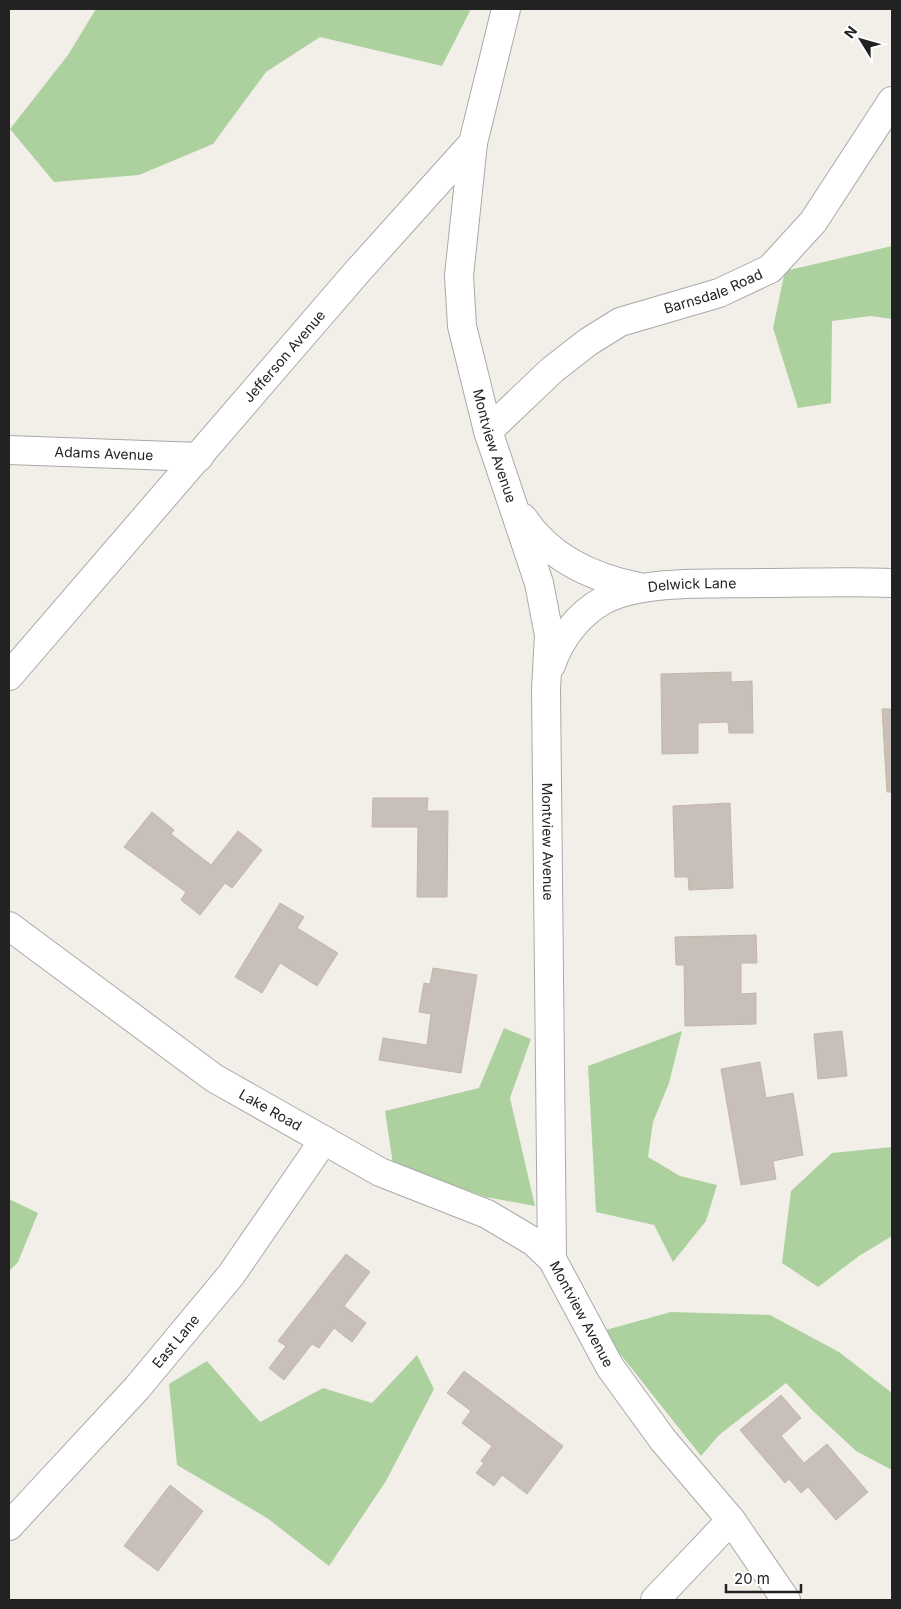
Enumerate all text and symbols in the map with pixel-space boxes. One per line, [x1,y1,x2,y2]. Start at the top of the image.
north arrow [836,15,886,65]
text: N [840,22,860,41]
street label: Barnsdale Road [662,265,765,317]
street label: Jefferson Avenue [240,306,328,406]
street label: Montview Avenue [470,387,520,505]
street label: Adams Avenue [54,443,154,463]
street label: Delwick Lane [647,574,736,595]
street label: Montview Avenue [539,783,557,901]
street label: Lake Road [236,1085,305,1134]
street label: Montview Avenue [547,1258,617,1370]
street label: East Lane [148,1311,203,1371]
scale bar [726,1562,801,1594]
text: 20 m [734,1569,770,1588]

